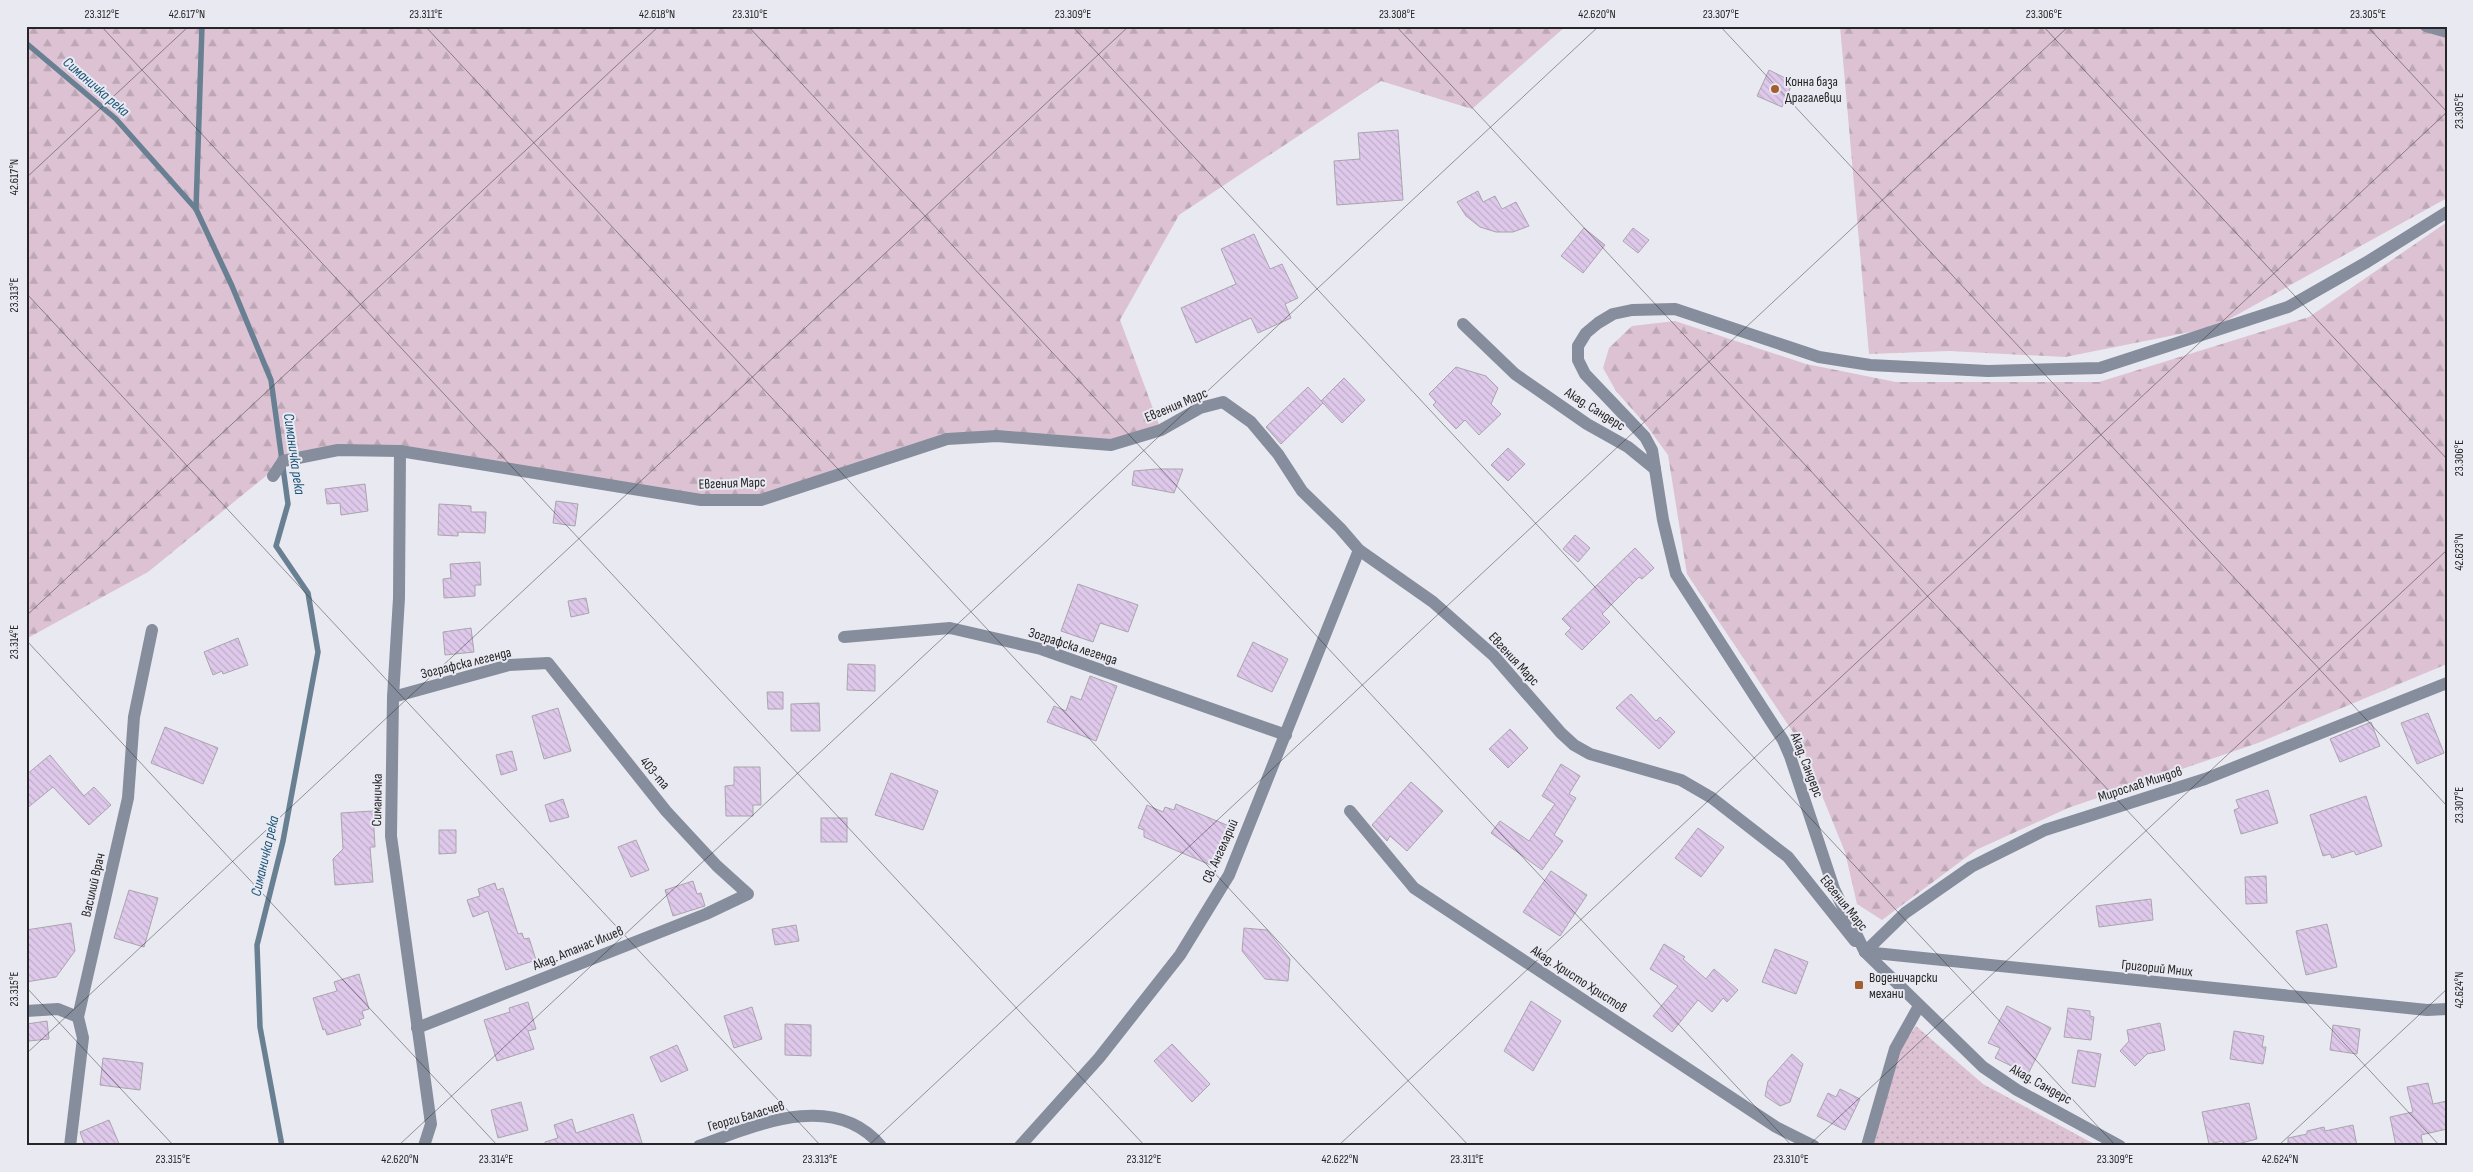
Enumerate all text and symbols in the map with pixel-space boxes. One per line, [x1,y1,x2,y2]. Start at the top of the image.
text: 23.312°E [84,7,120,22]
text: 42.617°N [169,7,205,22]
text: 23.311°E [409,7,443,22]
text: 42.618°N [639,7,675,22]
text: 23.310°E [732,7,768,22]
text: 23.309°E [1055,7,1091,22]
text: 23.308°E [1379,7,1415,22]
text: 42.620°N [1578,7,1616,22]
text: 23.307°E [1703,7,1739,22]
text: 23.306°E [2026,7,2062,22]
text: 23.305°E [2350,7,2386,22]
water label: Симаничка река [59,53,133,121]
place label: Конна база Драгалевци [1785,73,1842,106]
marker: Конна база Драгалевци [1769,83,1781,95]
text: 23.305°E [2452,93,2467,129]
text: 42.617°N [7,159,22,195]
text: 23.313°E [7,277,22,313]
street label: Акад. Сандерс [1561,383,1628,434]
street label: Евгения Марс [1142,384,1210,426]
water label: Симаничка река [279,412,309,496]
text: 23.306°E [2452,440,2467,476]
street label: Евгения Марс [698,473,766,493]
text: 42.623°N [2452,533,2467,571]
street label: Зографска легенда [1026,624,1120,668]
text: 23.314°E [7,625,22,659]
street label: Евгения Марс [1485,629,1543,689]
street label: Зографска легенда [419,644,513,682]
street label: Акад. Сандерс [1787,729,1827,800]
street label: 403-та [636,753,674,793]
street label: Мирослав Миндов [2096,762,2184,806]
street label: Симаничка [368,773,386,827]
text: 23.307°E [2452,787,2467,823]
water label: Симаничка река [247,814,283,898]
street label: Св. Ангеларий [1198,816,1242,886]
street label: Василий Врач [77,851,109,919]
street label: Евгения Марс [1816,872,1872,934]
street label: Акад. Атанас Илиев [529,922,626,974]
street label: Акад. Христо Христов [1527,941,1630,1017]
street label: Григорий Мних [2120,956,2194,980]
place label: Воденичарски механи [1869,969,1938,1002]
text: 23.315°E [7,972,22,1006]
text: 42.624°N [2452,972,2467,1008]
marker: Воденичарски механи [1853,979,1865,991]
street label: Акад. Сандерс [2006,1060,2075,1108]
street label: Георги Баласчев [706,1097,787,1135]
text: 23.315°E [156,1152,190,1167]
text: 42.620°N [381,1152,419,1167]
text: 23.314°E [479,1152,513,1167]
text: 23.313°E [802,1152,838,1167]
text: 23.312°E [1126,1152,1162,1167]
text: 42.622°N [1322,1152,1358,1167]
text: 23.311°E [1450,1152,1484,1167]
text: 23.310°E [1773,1152,1809,1167]
text: 23.309°E [2097,1152,2133,1167]
text: 42.624°N [2262,1152,2298,1167]

